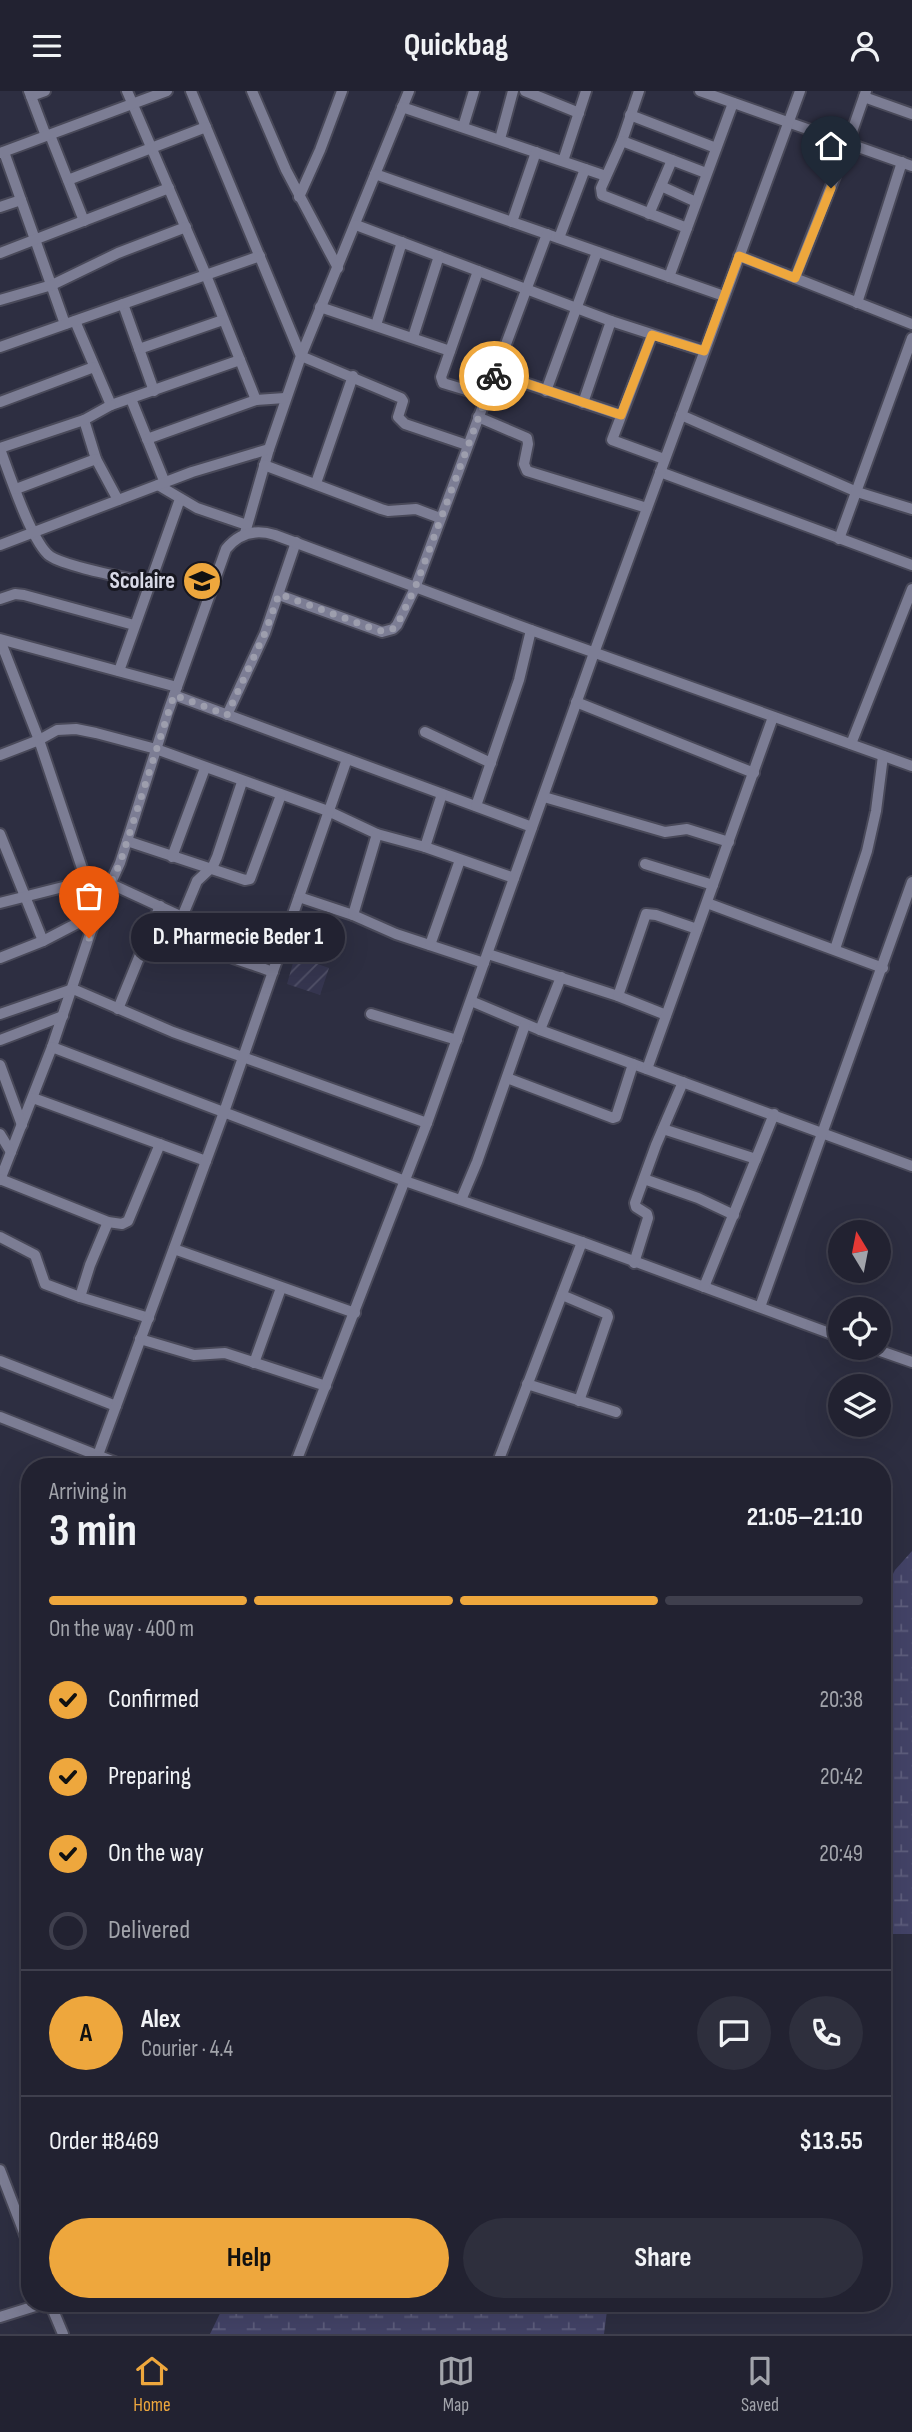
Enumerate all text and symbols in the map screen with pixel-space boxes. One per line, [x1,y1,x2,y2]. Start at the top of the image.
text: Quickbag [404,26,508,65]
icon: menu [28,27,66,65]
icon: person [846,27,884,65]
pin [801,116,861,188]
icon: home [812,127,850,165]
courier [459,341,529,411]
icon: bike [475,357,513,395]
school or university icon: Scolaire [181,560,223,602]
place label: Scolaire [110,567,175,595]
pin [59,866,119,938]
icon: bag [70,877,108,915]
callout: D. Pharmecie Beder 1 [131,913,344,963]
text: D. Pharmecie Beder 1 [153,923,323,951]
north arrow [828,1220,891,1283]
map controls [828,1220,891,1437]
button: locate [828,1297,891,1360]
button: layers [828,1374,891,1437]
text: Arriving in [49,1478,127,1506]
text: 21:05–21:10 [747,1502,863,1533]
text: 3 min [49,1504,137,1559]
text: On the way · 400 m [49,1615,194,1643]
icon: check [49,1681,87,1719]
text: Confirmed [108,1684,199,1715]
text: 20:38 [819,1686,863,1714]
icon: check [49,1758,87,1796]
text: Preparing [108,1761,191,1792]
text: 20:42 [820,1763,863,1791]
icon: check [49,1835,87,1873]
text: On the way [108,1838,204,1869]
text: 20:49 [819,1840,863,1868]
text: Delivered [108,1915,190,1946]
button: chat [697,1996,771,2070]
button: phone [789,1996,863,2070]
text: Alex [141,2004,181,2035]
text: A [80,2018,92,2049]
text: Courier · 4.4 [141,2035,233,2063]
text: Order #8469 [49,2126,159,2157]
text: $13.55 [799,2126,863,2157]
button: Help [49,2218,449,2298]
button: Share [463,2218,863,2298]
tab: Home [133,2352,171,2417]
tab: Map [437,2352,475,2417]
tab: Saved [741,2352,779,2417]

